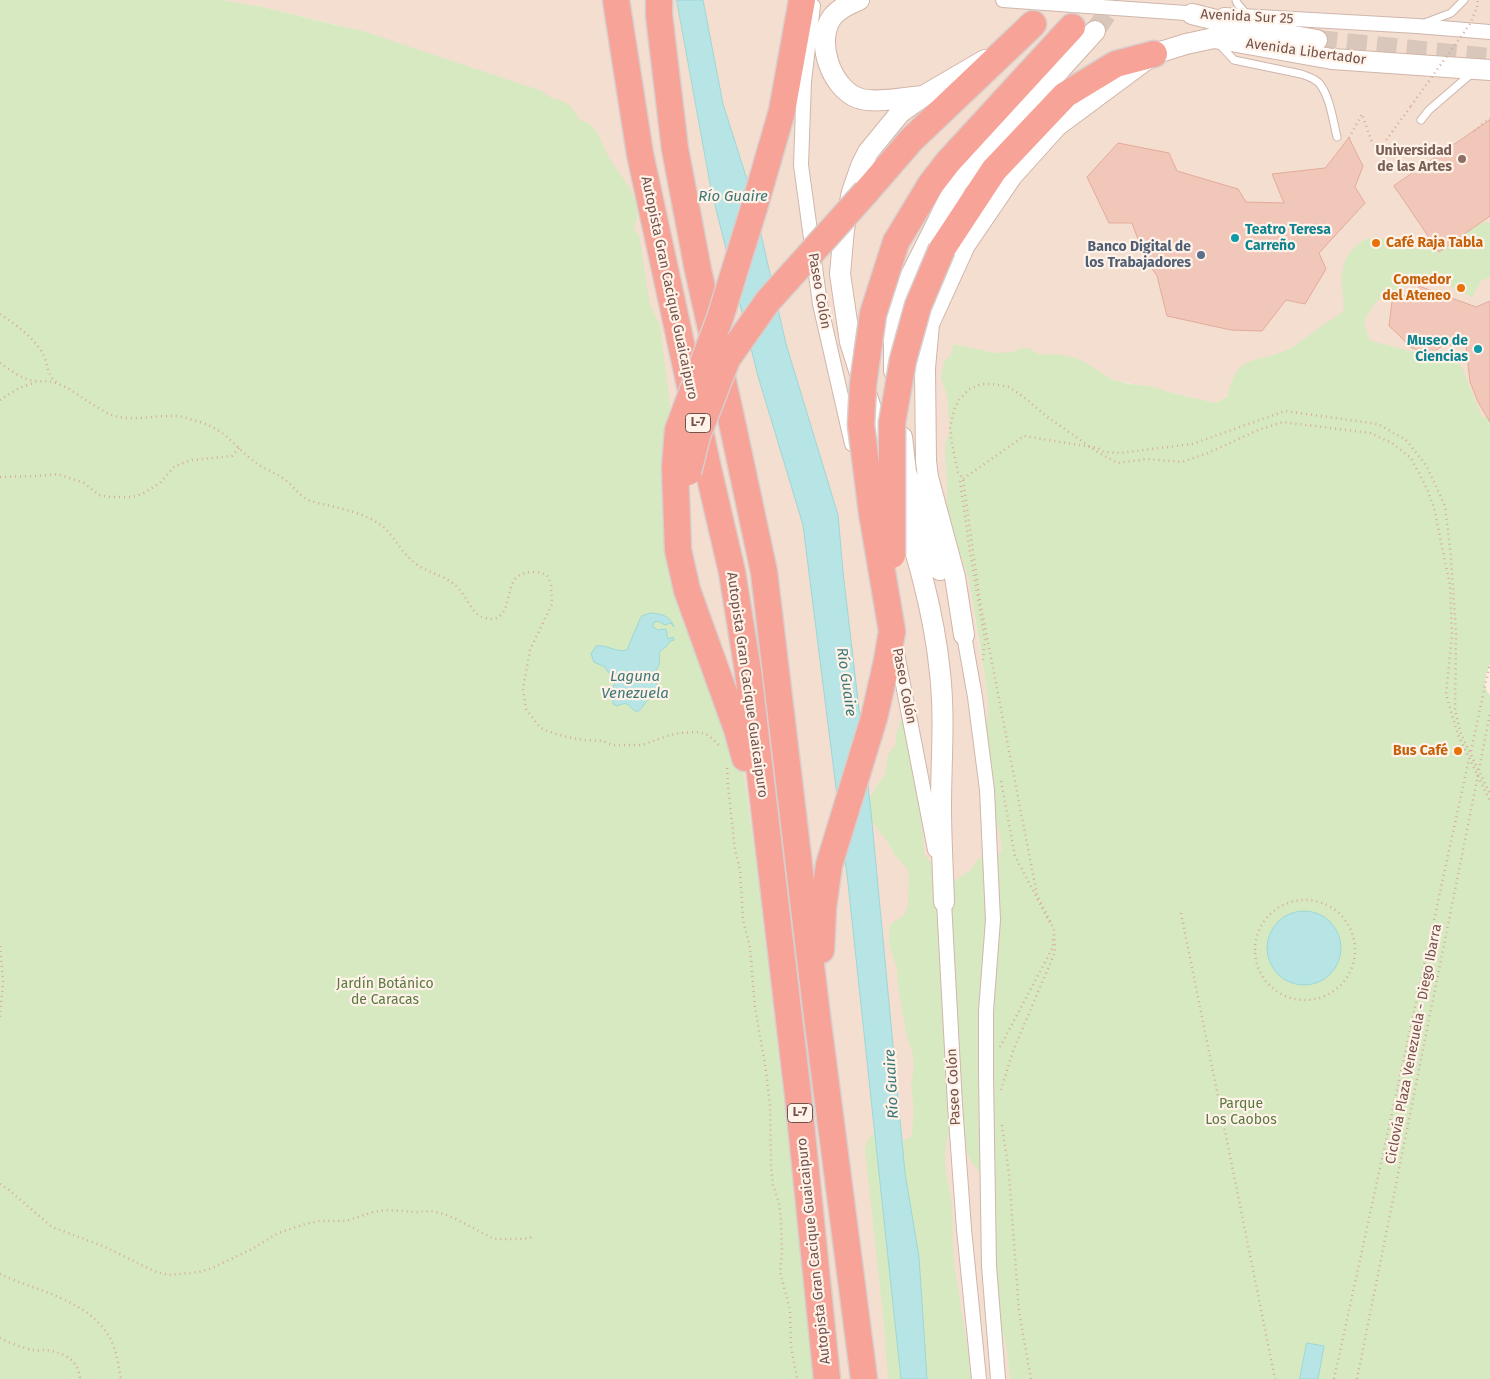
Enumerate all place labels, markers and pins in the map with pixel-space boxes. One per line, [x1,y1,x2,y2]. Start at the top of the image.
place label: Universidad de las Artes [1375,143,1452,176]
marker: Universidad de las Artes [1456,153,1468,165]
place label: Teatro Teresa Carreño [1245,222,1331,254]
marker: Teatro Teresa Carreño [1229,232,1241,244]
place label: Café Raja Tabla [1386,235,1483,251]
marker: Café Raja Tabla [1370,237,1382,249]
place label: Banco Digital de los Trabajadores [1085,239,1191,272]
marker: Banco Digital de los Trabajadores [1195,249,1207,261]
place label: Comedor del Ateneo [1382,272,1451,304]
marker: Comedor del Ateneo [1455,282,1467,294]
place label: Museo de Ciencias [1407,333,1468,366]
marker: Museo de Ciencias [1472,343,1484,355]
place label: Bus Café [1393,743,1448,759]
marker: Bus Café [1452,745,1464,757]

